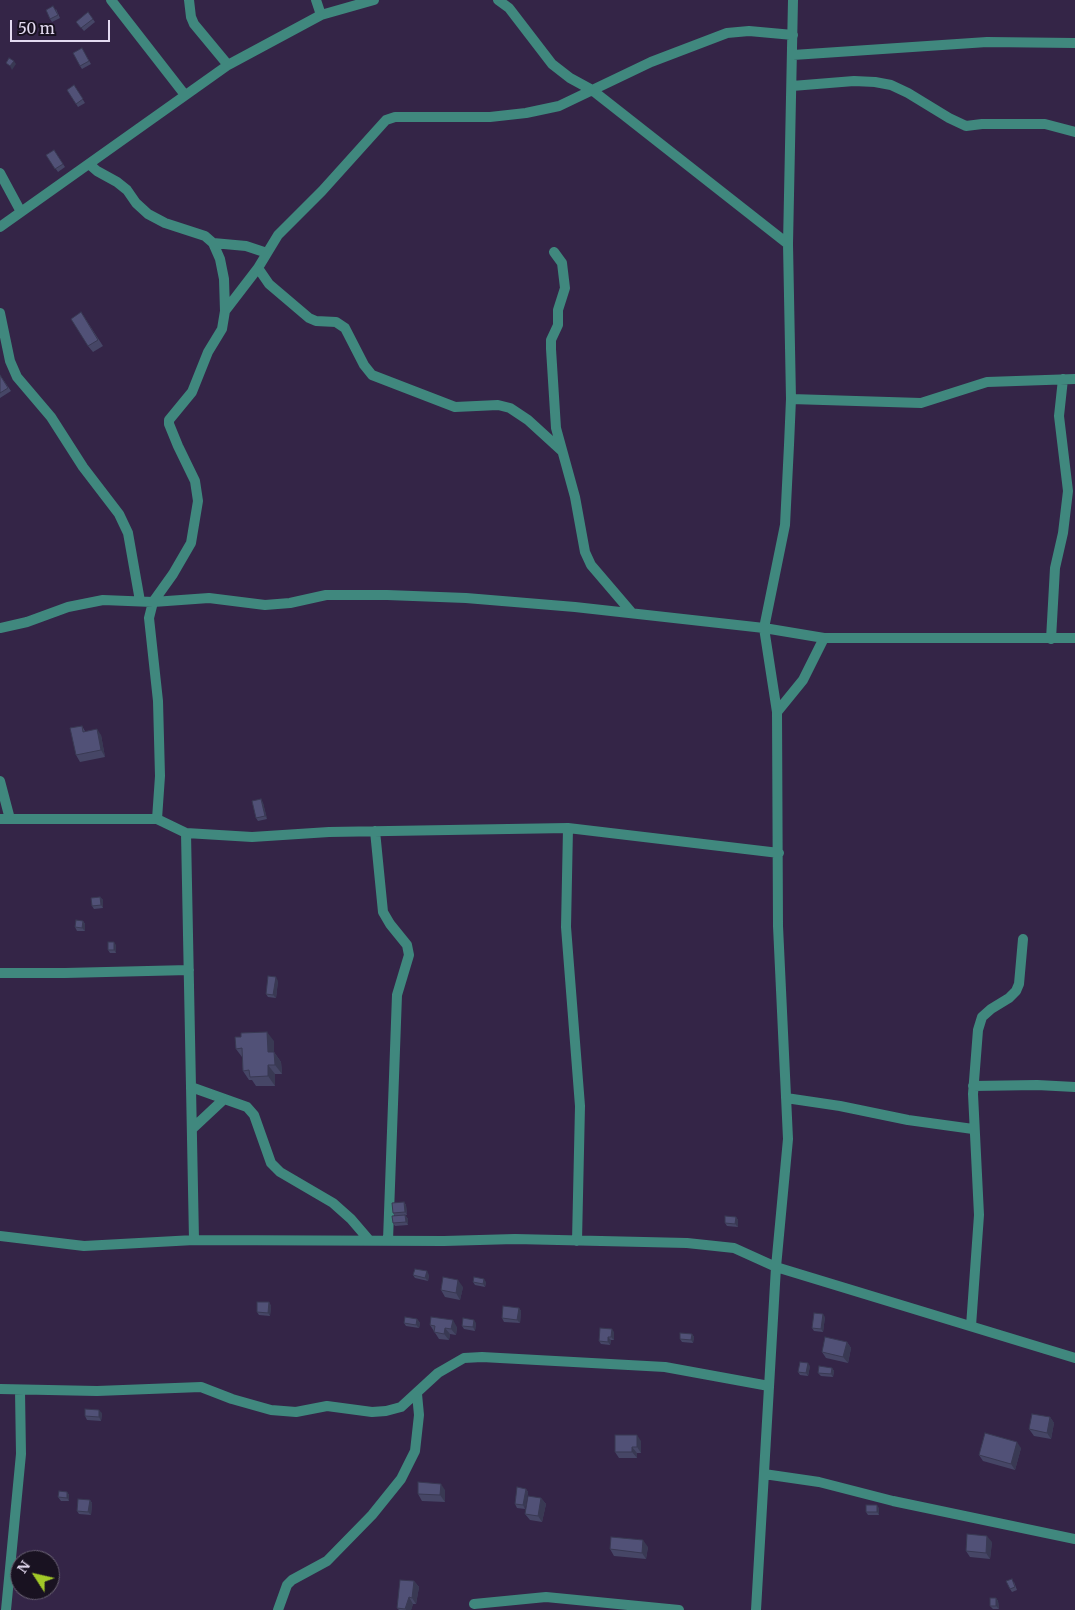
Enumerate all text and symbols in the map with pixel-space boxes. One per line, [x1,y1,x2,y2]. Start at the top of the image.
scale bar [12,10,112,42]
text: 50 m [18,19,55,38]
north arrow [10,1550,60,1600]
text: N [13,1557,34,1577]

